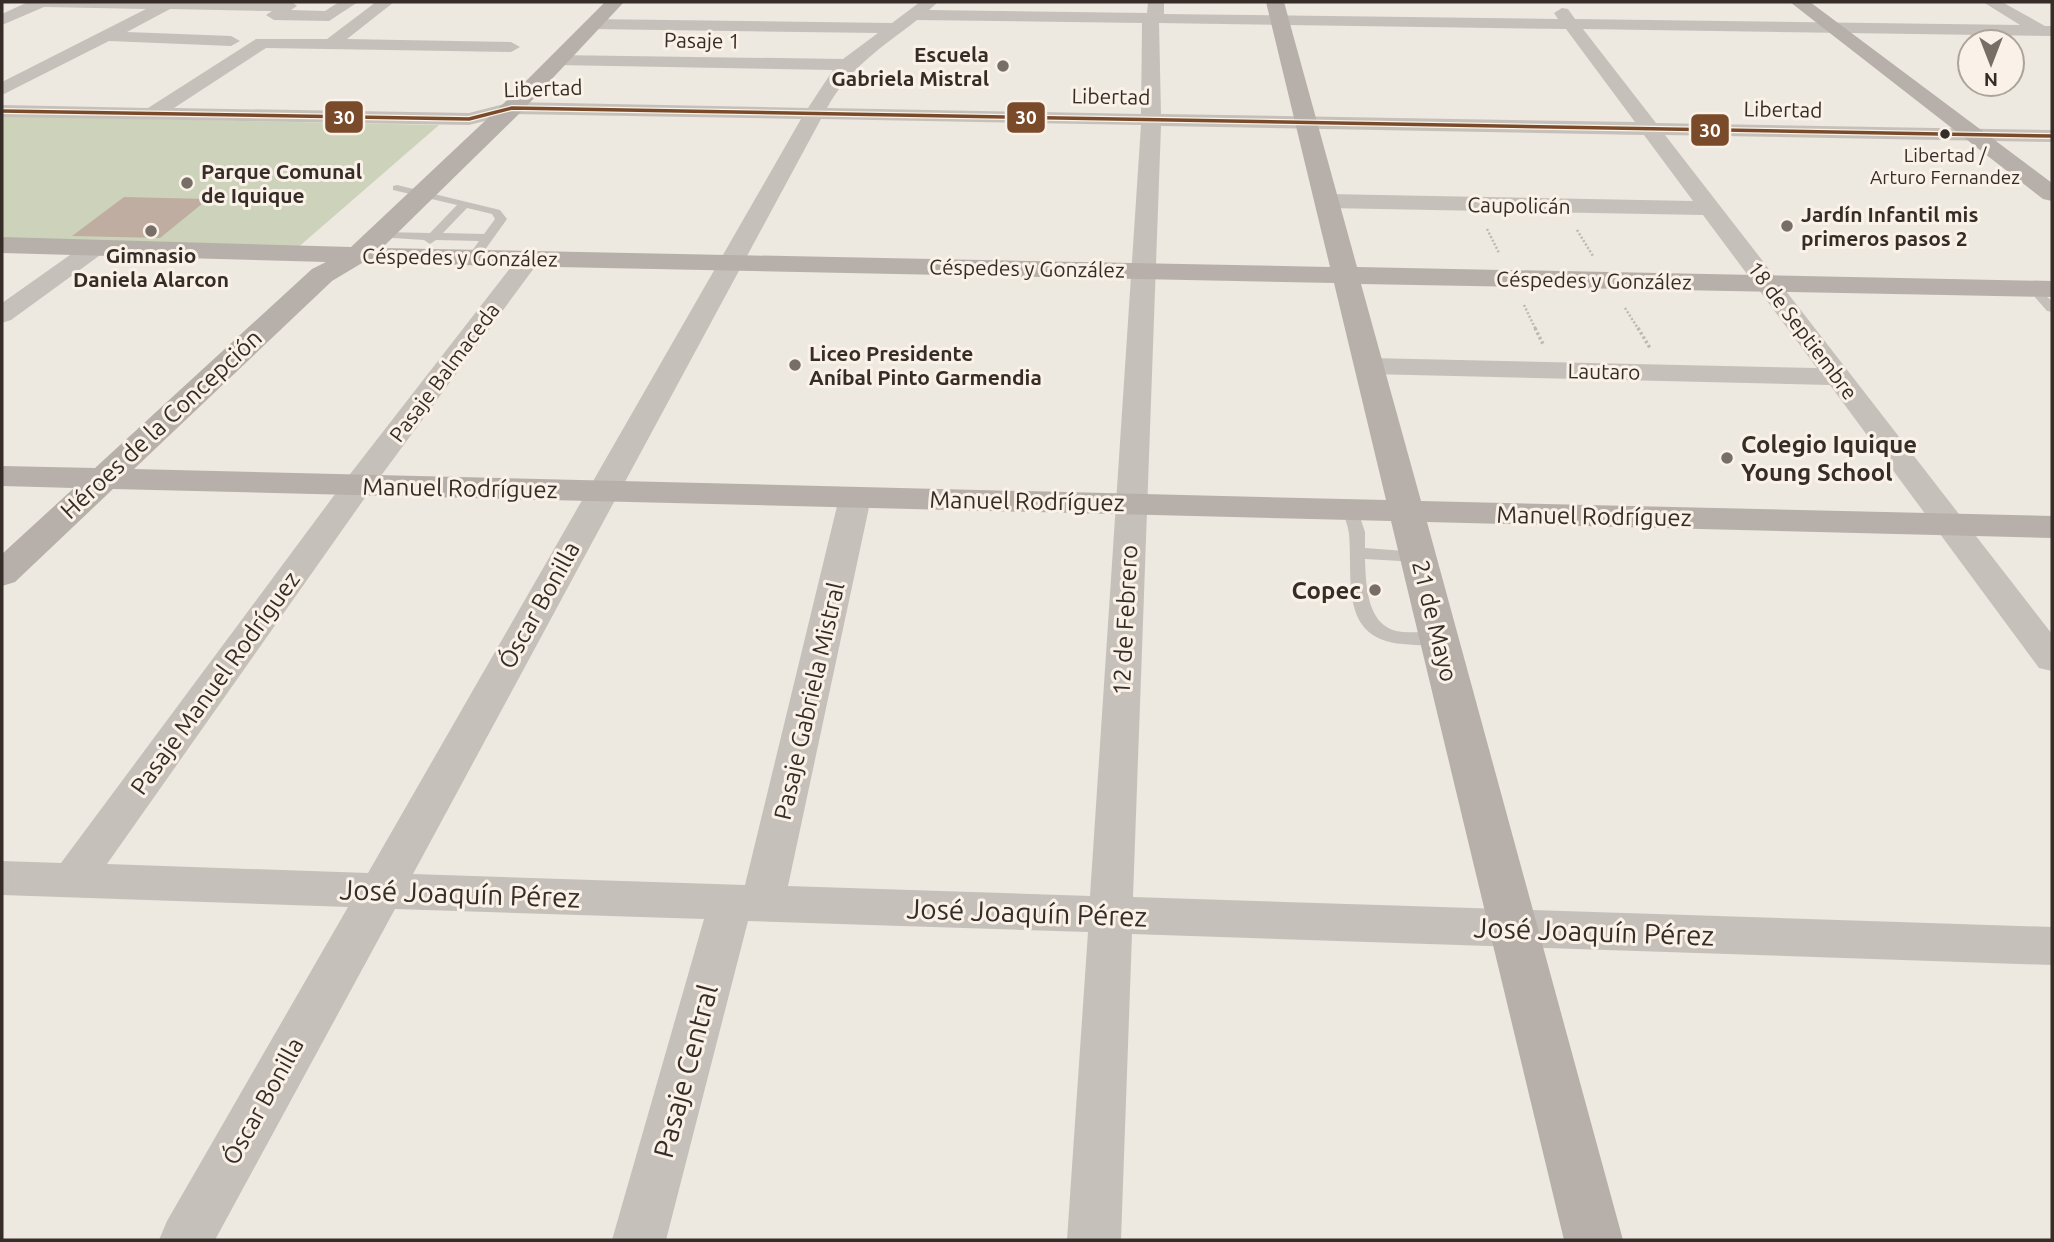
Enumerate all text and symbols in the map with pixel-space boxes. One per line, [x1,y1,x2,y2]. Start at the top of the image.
street label: Pasaje 1 [664,27,740,53]
north arrow [1956,28,2026,98]
place label: Escuela Gabriela Mistral [831,42,989,90]
marker: Escuela Gabriela Mistral [995,58,1011,74]
text: N [1984,69,1998,91]
street label: Libertad [503,75,583,101]
street label: Libertad [1071,83,1151,109]
street label: Libertad [1743,96,1823,122]
line badge: 30 [324,100,364,134]
line badge: 30 [1006,101,1046,134]
text: 30 [333,106,355,128]
text: 30 [1015,106,1037,128]
line badge: 30 [1690,113,1730,147]
text: 30 [1699,119,1721,141]
marker: Libertad / Arturo Fernandez [1938,127,1952,141]
place label: Libertad / Arturo Fernandez [1870,144,2020,188]
place label: Parque Comunal de Iquique [201,159,362,207]
marker: Parque Comunal de Iquique [179,175,195,191]
street label: Caupolicán [1467,192,1571,218]
place label: Jardín Infantil mis primeros pasos 2 [1801,202,1978,250]
marker: Jardín Infantil mis primeros pasos 2 [1779,218,1795,234]
marker: Gimnasio Daniela Alarcon [143,223,159,239]
place label: Gimnasio Daniela Alarcon [73,243,229,291]
street label: Céspedes y González [362,243,558,271]
street label: Céspedes y González [929,254,1125,282]
street label: 18 de Septiembre [1743,256,1863,404]
street label: Céspedes y González [1496,266,1692,294]
street label: Pasaje Balmaceda [384,298,504,446]
street label: Héroes de la Concepción [55,324,267,524]
place label: Liceo Presidente Aníbal Pinto Garmendia [809,341,1042,389]
marker: Liceo Presidente Aníbal Pinto Garmendia [787,357,803,373]
street label: Lautaro [1567,358,1641,384]
place label: Colegio Iquique Young School [1741,431,1917,486]
marker: Colegio Iquique Young School [1719,450,1735,466]
street label: Manuel Rodríguez [362,473,558,503]
street label: Manuel Rodríguez [929,486,1125,516]
street label: Manuel Rodríguez [1496,501,1692,531]
street label: Óscar Bonilla [492,536,585,673]
street label: 12 de Febrero [1108,544,1142,696]
street label: 21 de Mayo [1407,558,1463,684]
street label: Pasaje Manuel Rodríguez [125,566,305,800]
place label: Copec [1291,577,1361,604]
street label: Pasaje Gabriela Mistral [769,580,849,822]
marker: Copec [1367,582,1383,598]
street label: José Joaquín Pérez [339,873,581,913]
street label: José Joaquín Pérez [906,892,1148,932]
street label: José Joaquín Pérez [1473,911,1715,951]
street label: Pasaje Central [647,981,723,1161]
street label: Óscar Bonilla [216,1032,309,1169]

